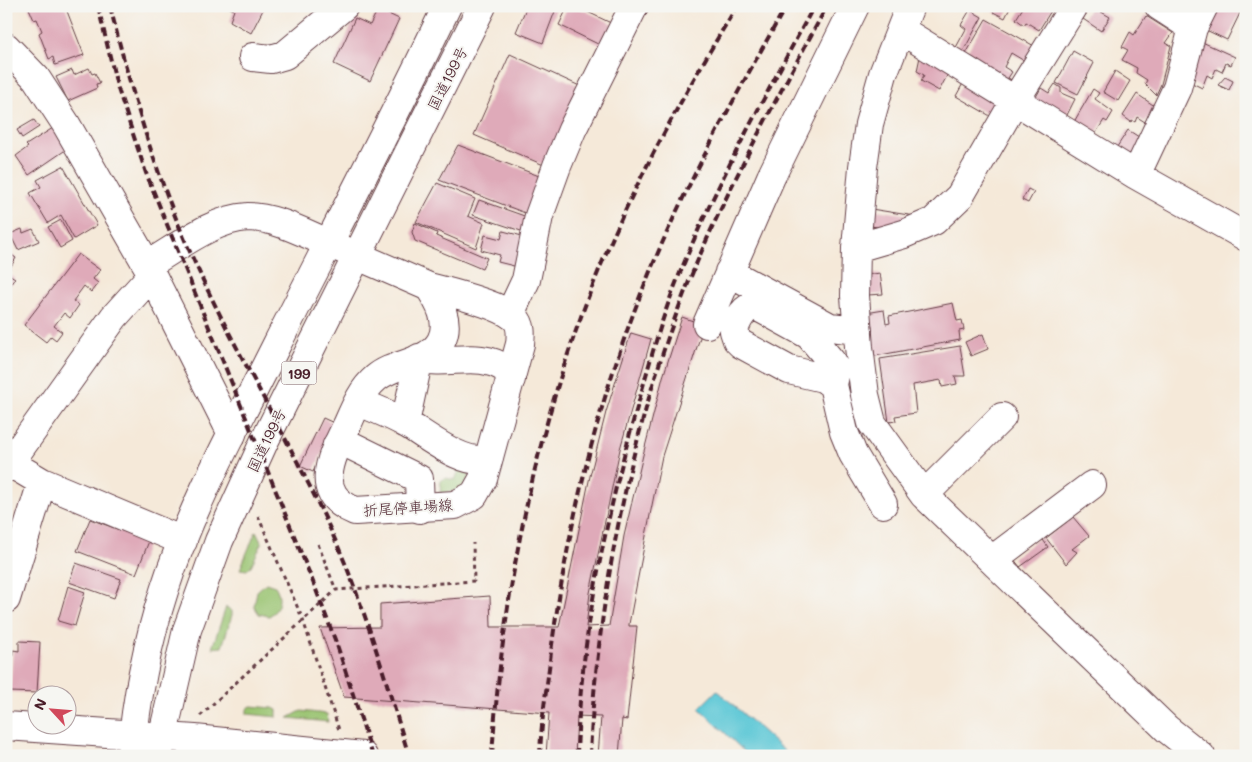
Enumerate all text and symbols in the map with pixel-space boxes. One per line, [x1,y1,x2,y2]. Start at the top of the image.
street label: 国道199号 [422,43,472,113]
road number: 199 [282,362,316,384]
street label: 国道199号 [242,404,290,476]
street label: 折尾停車場線 [362,494,454,520]
north arrow [28,684,78,734]
text: N [29,695,51,713]

